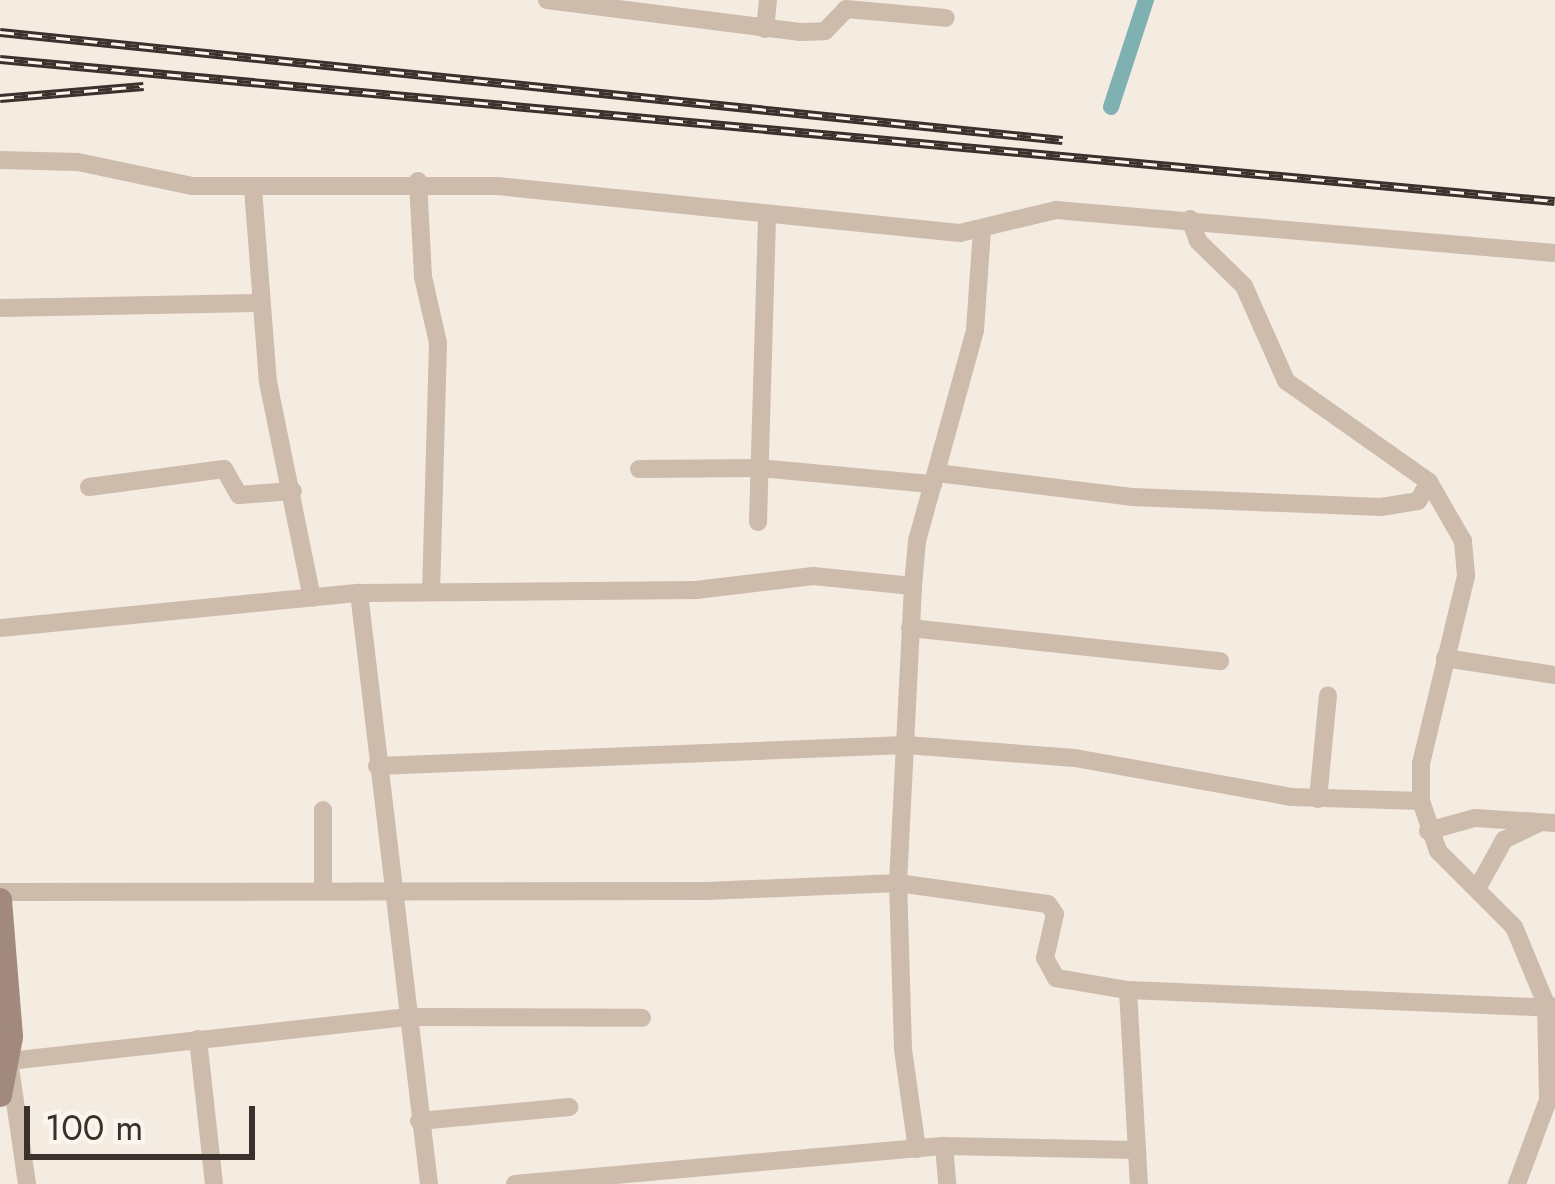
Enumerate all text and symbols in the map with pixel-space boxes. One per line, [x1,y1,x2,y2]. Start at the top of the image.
scale bar [30,1082,261,1156]
text: 100 m [45,1101,143,1153]

